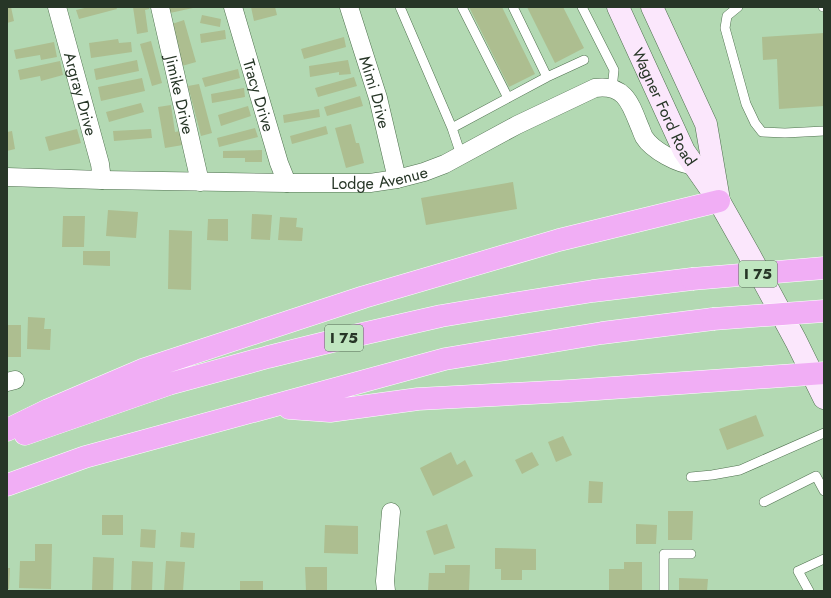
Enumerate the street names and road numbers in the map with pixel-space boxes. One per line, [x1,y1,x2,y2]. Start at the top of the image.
street label: Wagner Ford Road [627,44,702,170]
street label: Argray Drive [58,50,103,138]
street label: Jimike Drive [159,51,200,136]
street label: Mimi Drive [354,53,396,130]
street label: Tracy Drive [237,56,281,134]
street label: Lodge Avenue [331,160,430,195]
road number: I 75 [739,261,777,287]
road number: I 75 [325,325,363,351]

